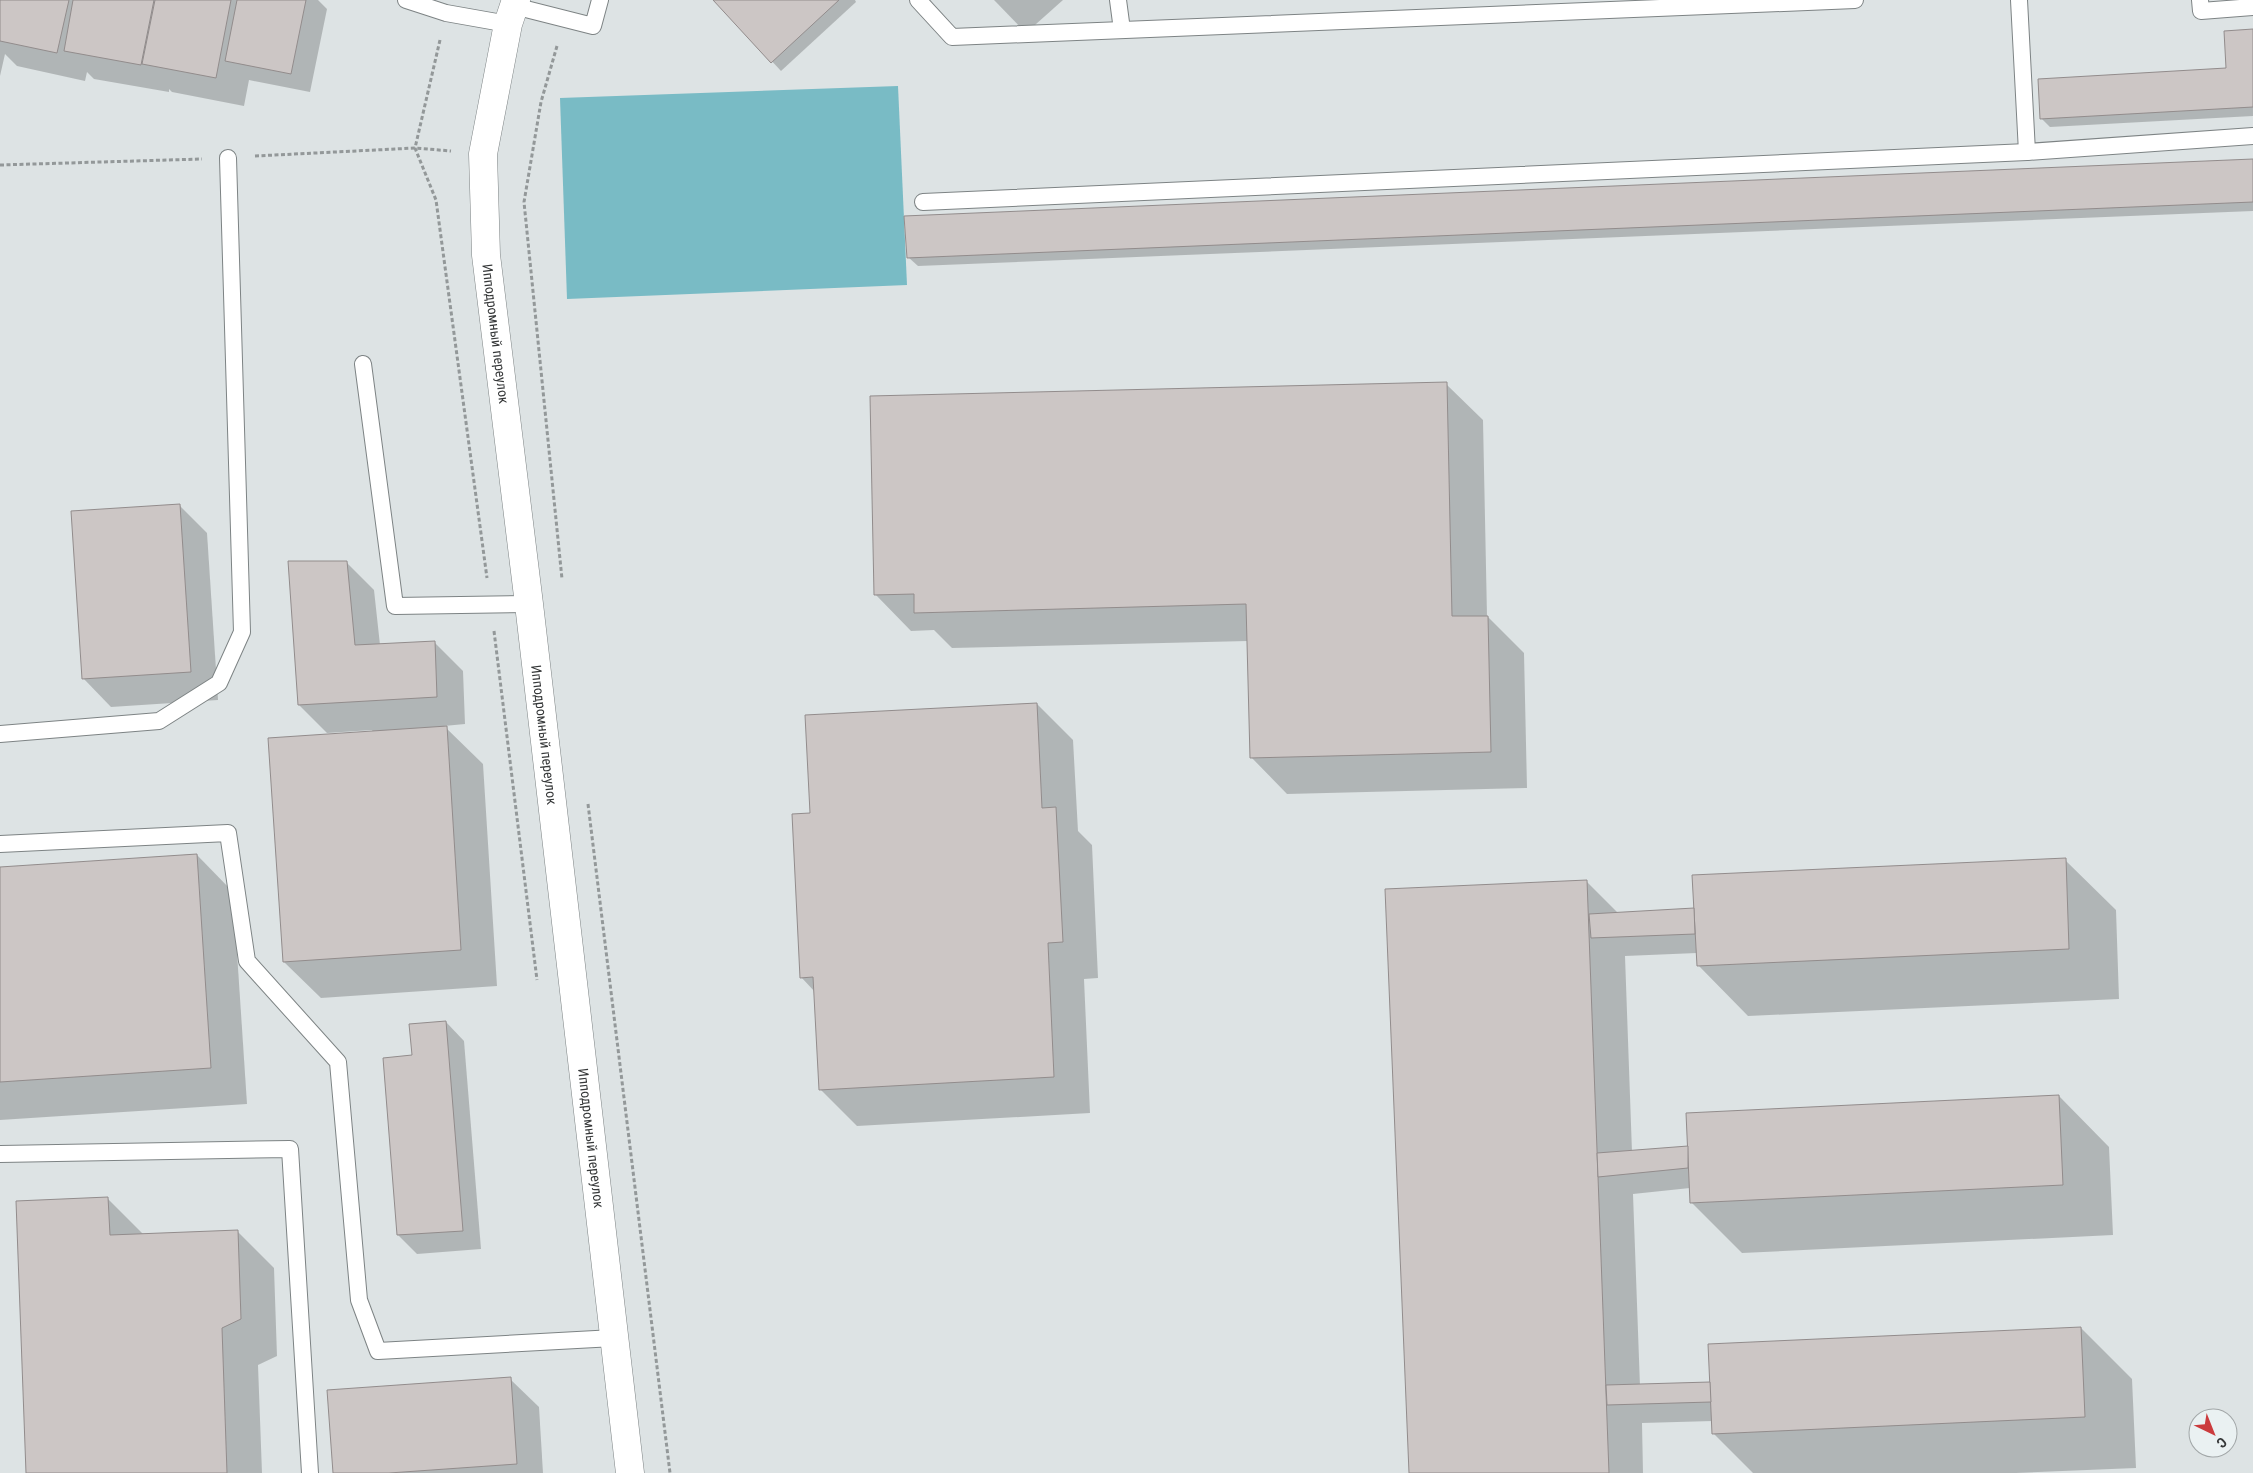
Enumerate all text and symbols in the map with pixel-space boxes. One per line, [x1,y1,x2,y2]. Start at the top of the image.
street label: Ипподромный переулок [479,263,512,405]
street label: Ипподромный переулок [528,664,560,806]
street label: Ипподромный переулок [575,1067,607,1209]
north arrow [2188,1408,2238,1458]
text: С [2213,1434,2230,1451]

